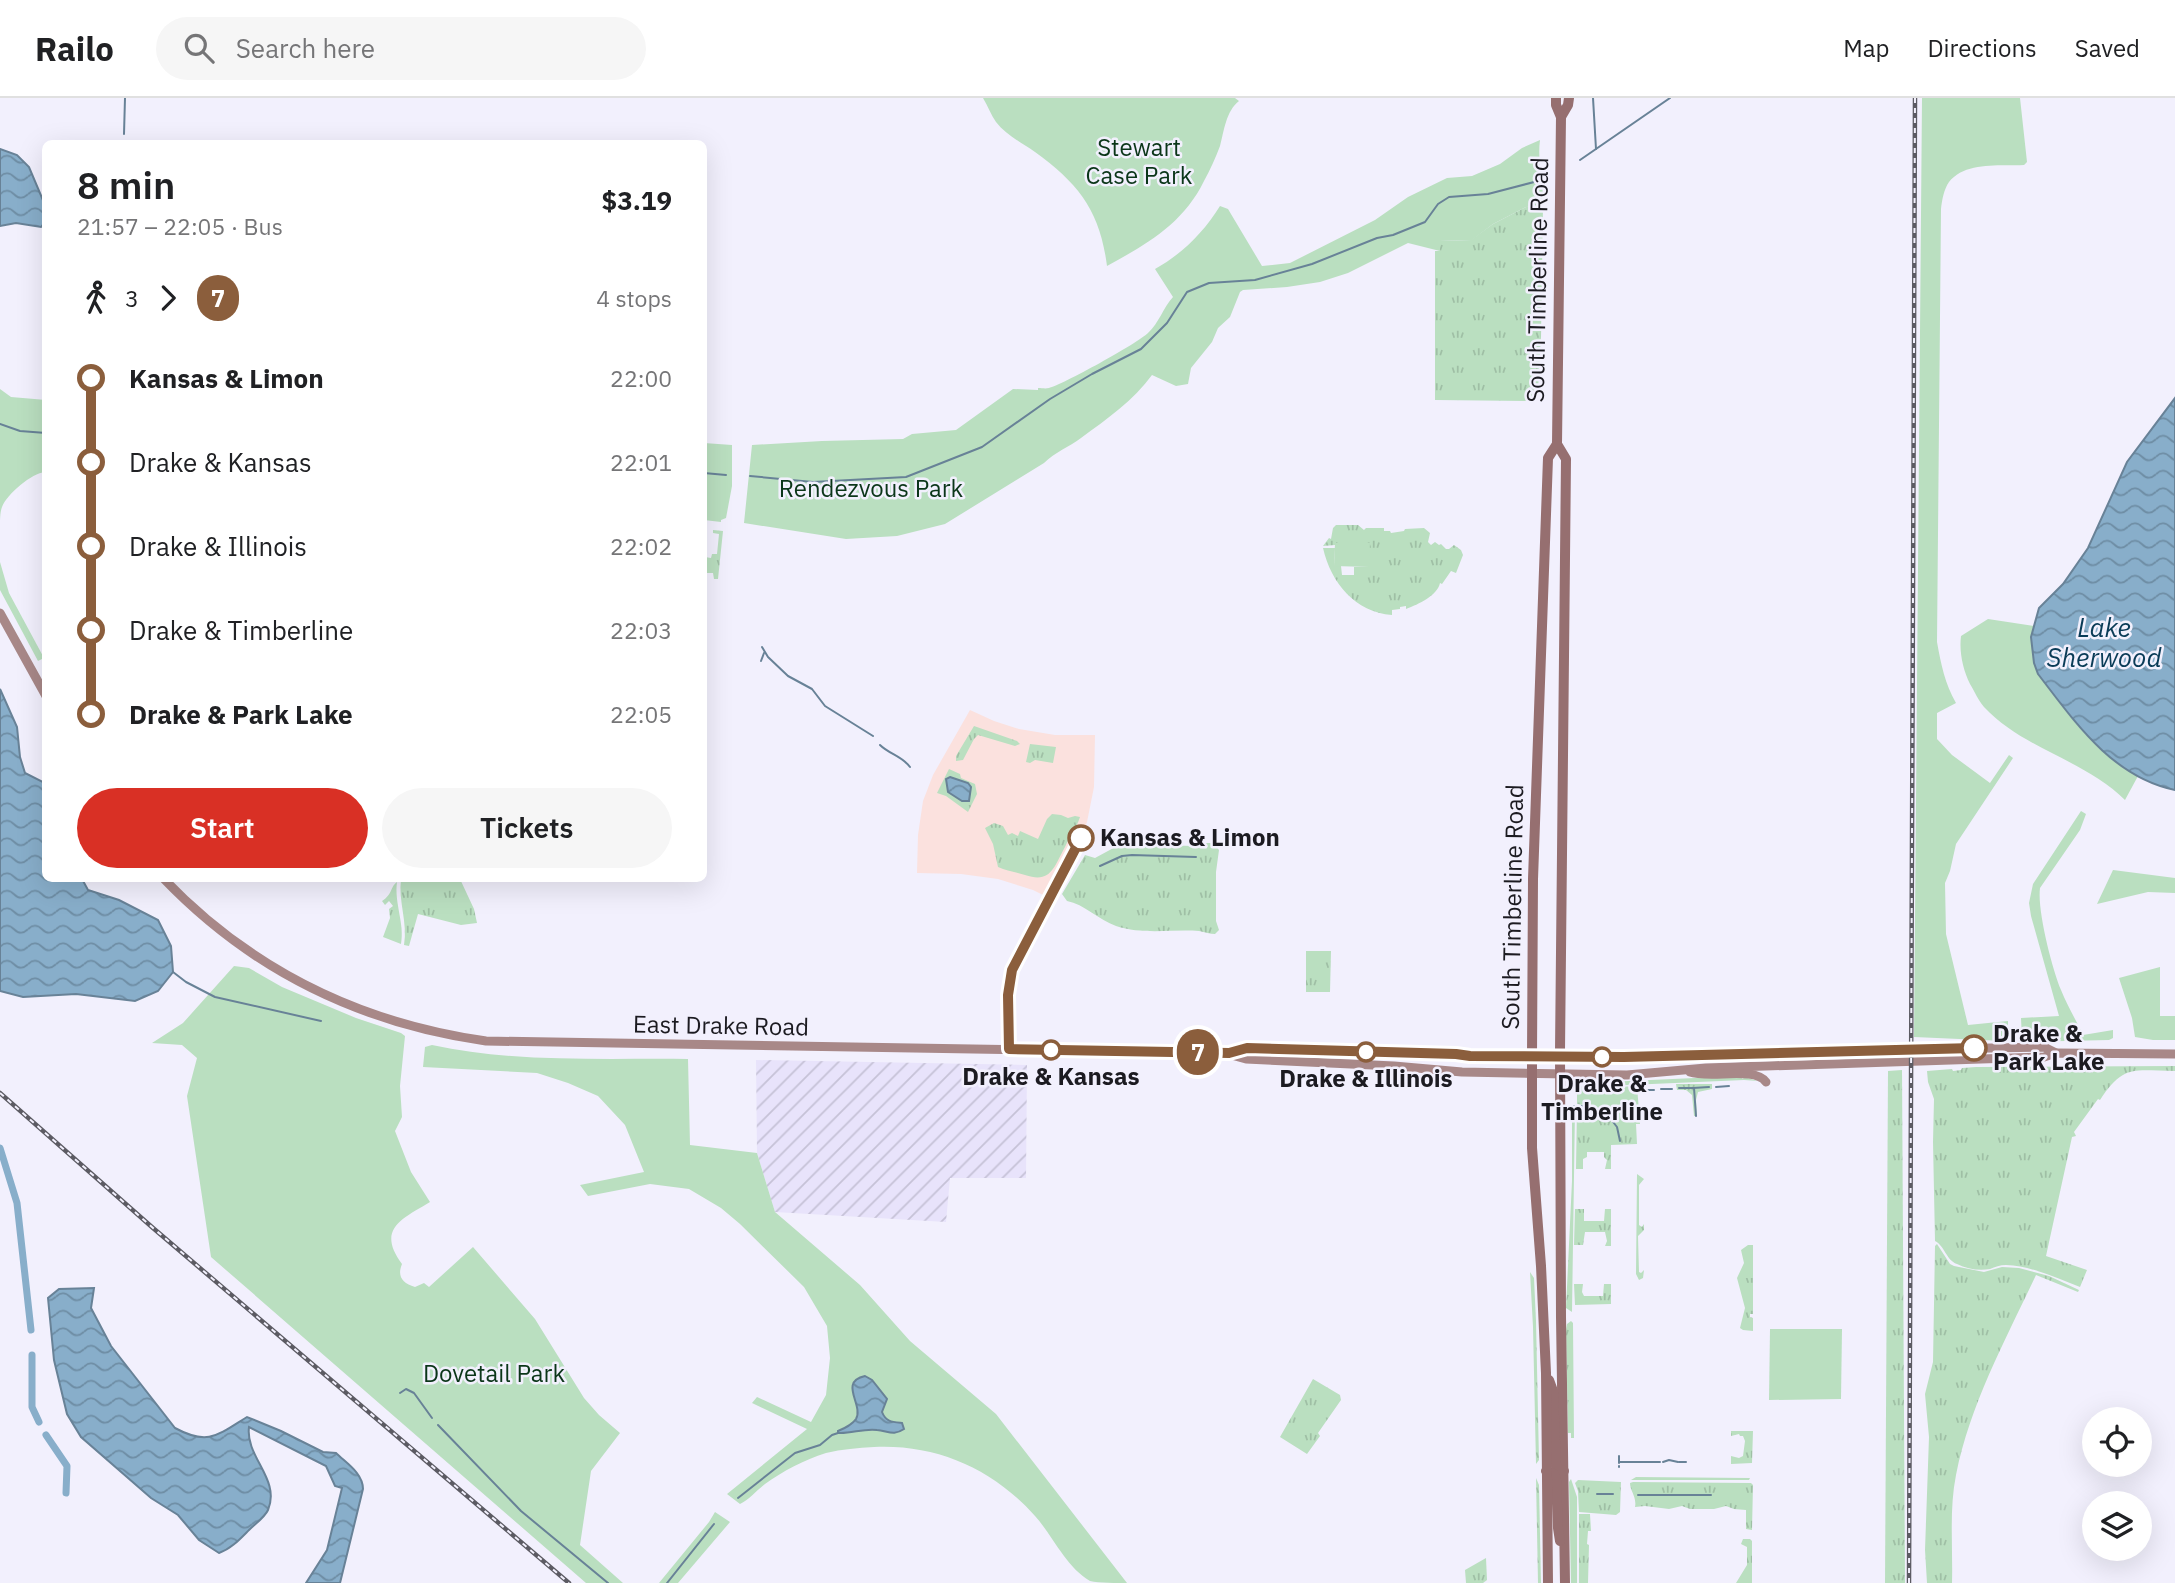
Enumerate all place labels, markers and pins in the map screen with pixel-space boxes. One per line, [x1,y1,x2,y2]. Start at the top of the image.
place label: Kansas & Limon [1100,821,1280,853]
marker: Kansas & Limon [1068,825,1094,851]
place label: Drake & Park Lake [1993,1017,2104,1077]
marker: Drake & Park Lake [1961,1035,1987,1061]
marker: Drake & Kansas [1041,1040,1061,1060]
marker: Drake & Illinois [1356,1042,1376,1062]
marker: Drake & Timberline [1592,1047,1612,1067]
place label: Drake & Kansas [962,1060,1140,1092]
place label: Drake & Illinois [1279,1062,1453,1094]
place label: Drake & Timberline [1541,1067,1663,1127]

